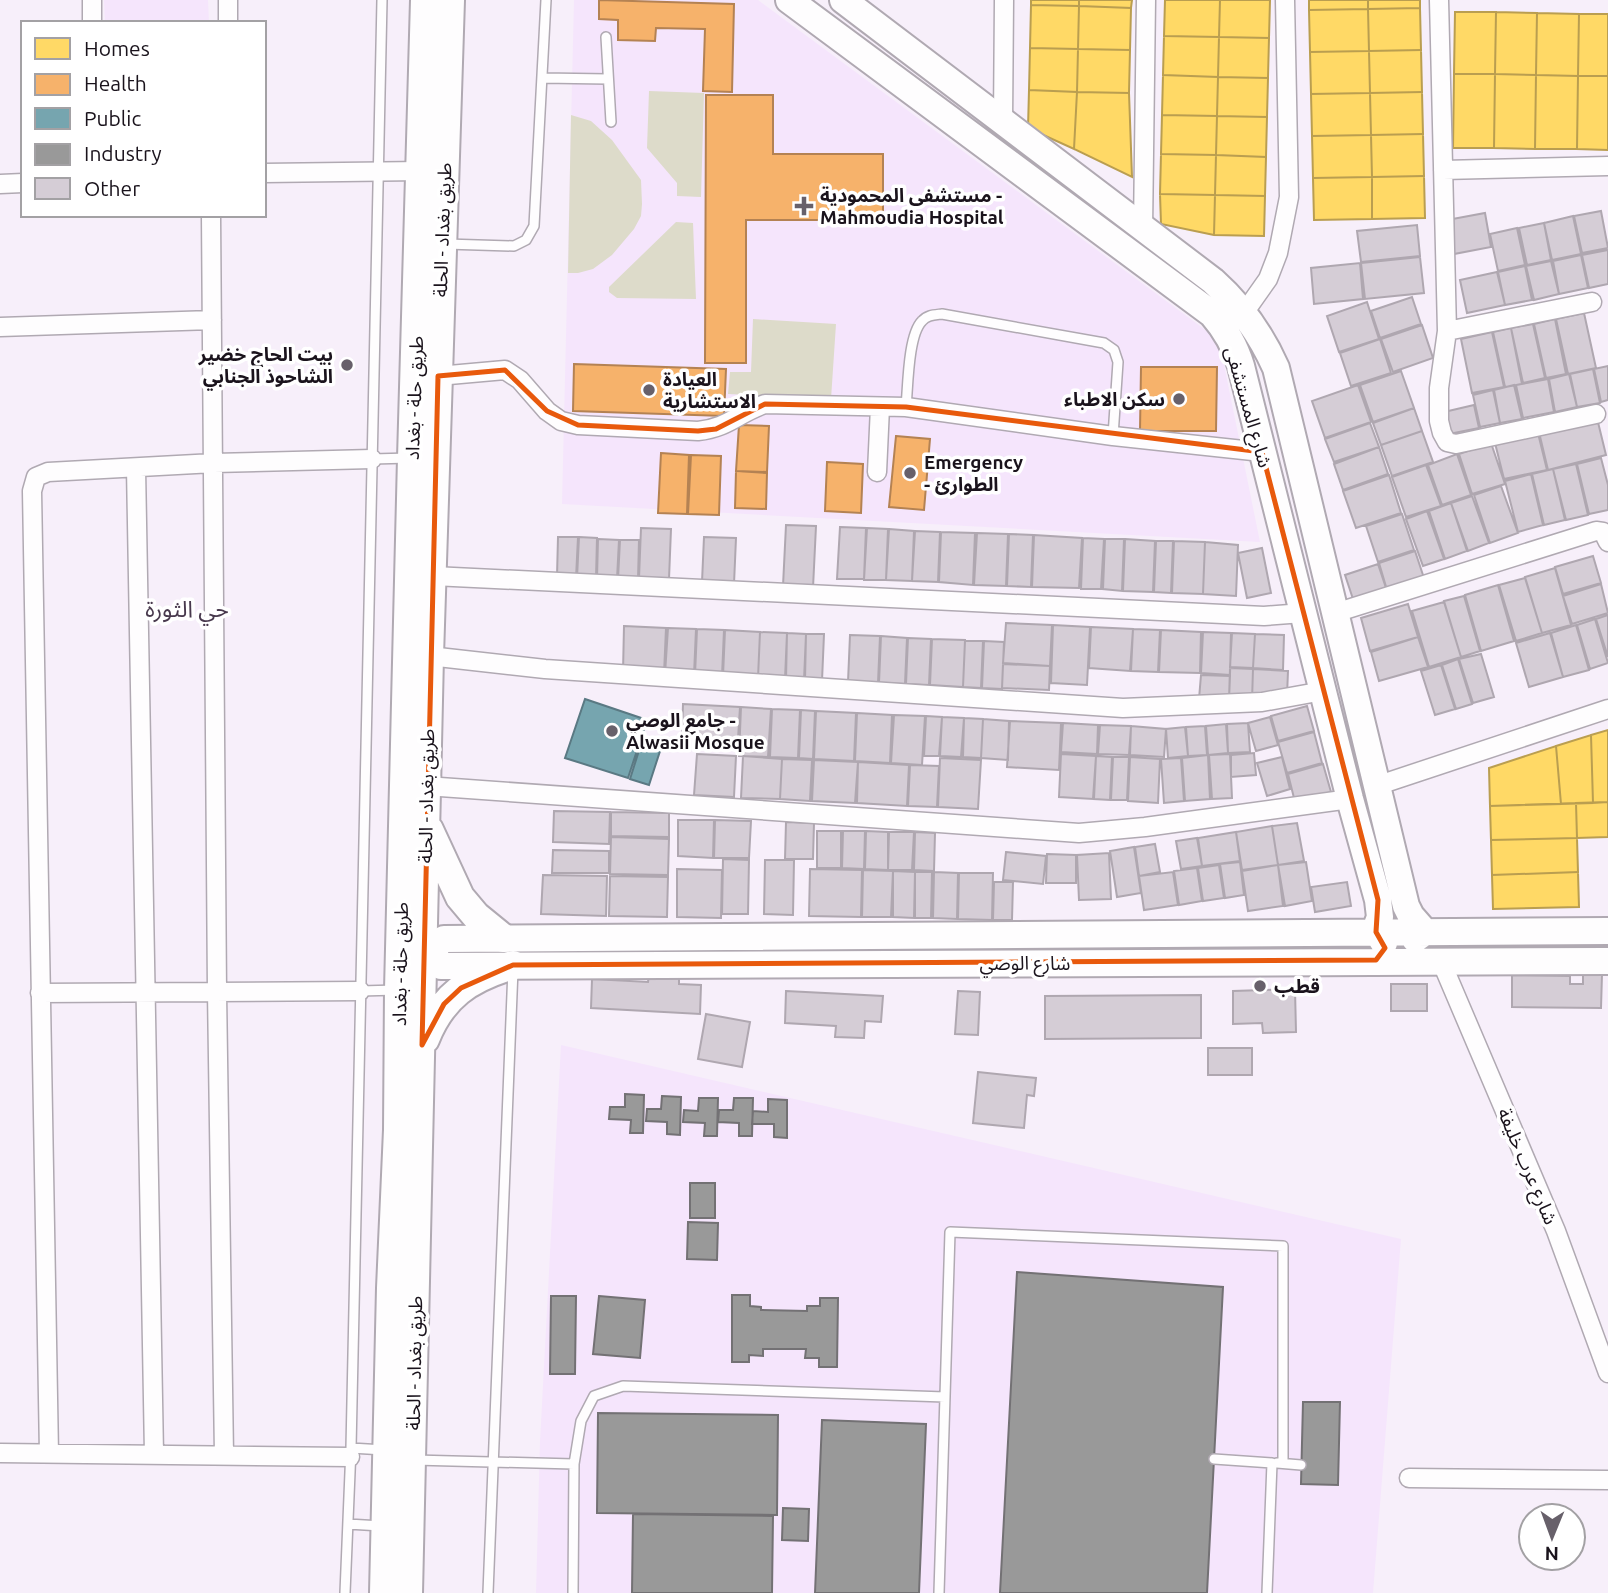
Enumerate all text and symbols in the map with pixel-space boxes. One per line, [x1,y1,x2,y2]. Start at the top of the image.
legend [21,21,266,217]
text: Homes [84,36,150,60]
text: Health [84,71,147,95]
text: Public [84,106,141,130]
text: Industry [84,141,162,165]
street label: طريق بغداد - الحلة [429,162,456,298]
text: Other [84,176,140,200]
place label: مستشفى المحمودية - Mahmoudia Hospital [820,184,1004,228]
marker: مستشفى المحمودية - Mahmoudia Hospital [794,196,814,216]
street label: طريق حلة - بغداد [401,335,428,460]
place label: بيت الحاج خضير الشاحوذ الجنابي [198,343,333,391]
street label: شارع المستشفى [1218,344,1277,471]
marker: بيت الحاج خضير الشاحوذ الجنابي [339,357,355,373]
place label: العيادة الاستشارية [663,368,756,413]
marker: العيادة الاستشارية [641,382,657,398]
place label: سكن الاطباء [1064,388,1165,410]
marker: سكن الاطباء [1171,391,1187,407]
place label: Emergency - الطوارئ [924,451,1023,496]
marker: Emergency - الطوارئ [902,465,918,481]
district label: حي الثورة [145,596,229,626]
place label: جامع الوصي - Alwasii Mosque [626,709,765,753]
marker: جامع الوصي - Alwasii Mosque [604,723,620,739]
street label: طريق بغداد - الحلة [414,728,439,864]
street label: طريق حلة - بغداد [388,902,413,1026]
street label: شارع الوصي [980,952,1070,978]
place label: قطب [1274,975,1320,997]
marker: قطب [1252,978,1268,994]
street label: شارع عرب خليفة [1491,1104,1562,1229]
street label: طريق بغداد - الحلة [402,1295,427,1431]
north arrow [1517,1502,1587,1572]
text: N [1544,1543,1559,1565]

